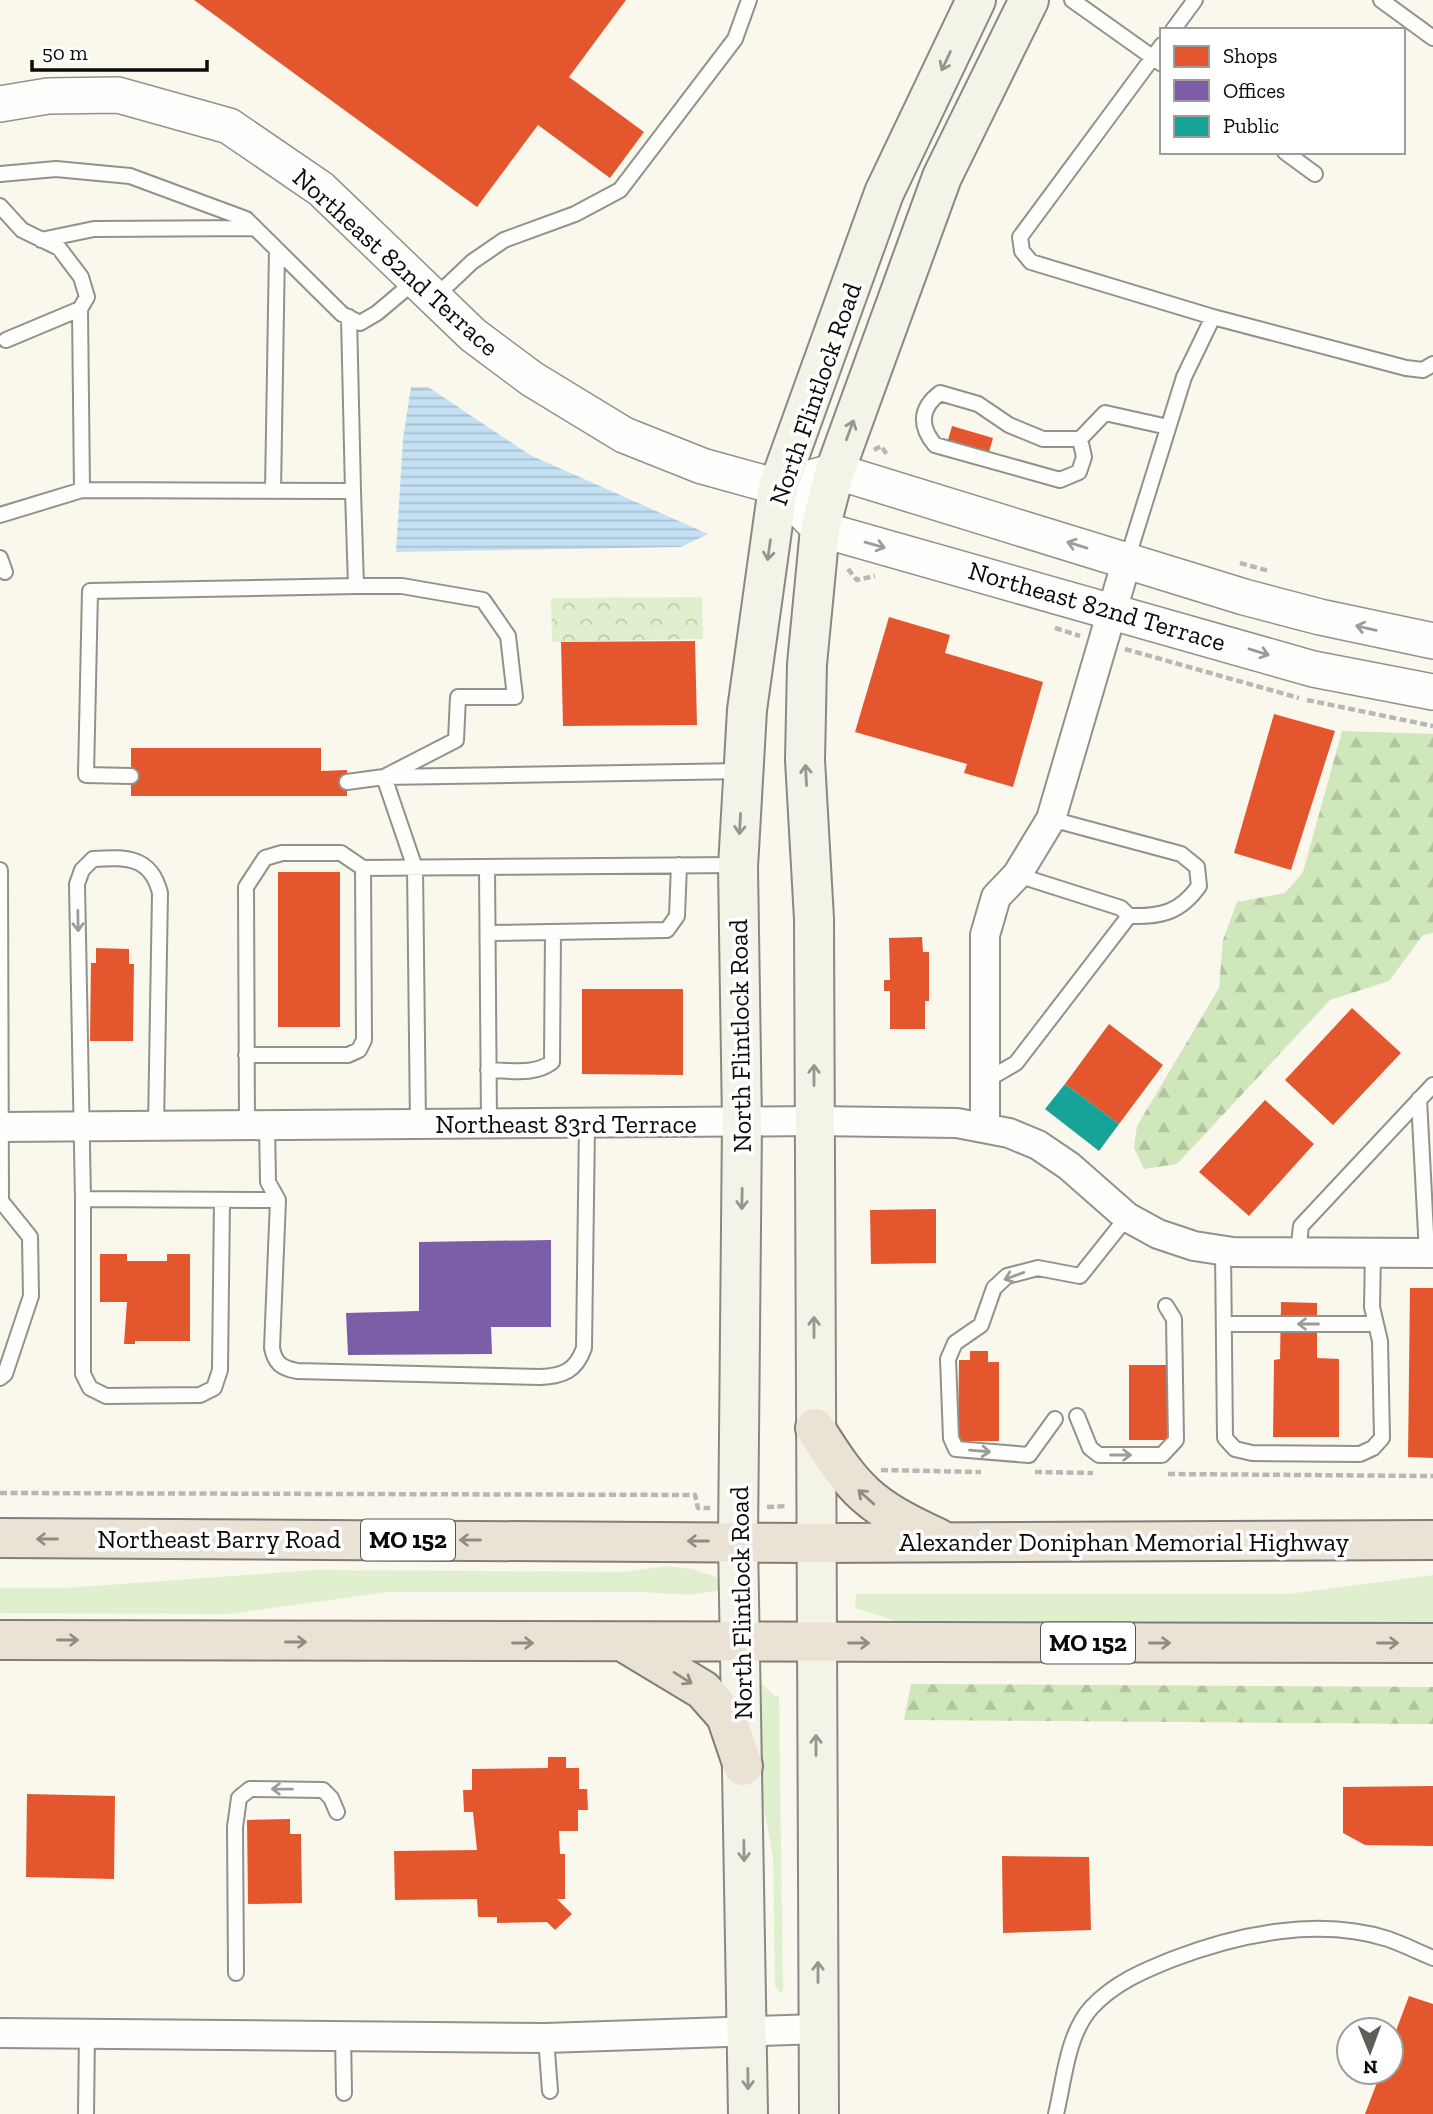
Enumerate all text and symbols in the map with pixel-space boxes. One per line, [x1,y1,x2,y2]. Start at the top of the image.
scale bar [32,28,206,72]
legend [1160,28,1405,154]
text: 50 m [42,40,88,65]
text: Shops [1223,43,1277,68]
one-way arrow [939,50,952,71]
text: Offices [1223,78,1285,103]
text: Public [1223,113,1279,138]
street label: Northeast 82nd Terrace [286,161,506,363]
street label: North Flintlock Road [762,278,868,510]
one-way arrow [844,419,857,441]
one-way arrow [762,538,775,561]
one-way arrow [1066,538,1088,551]
one-way arrow [864,539,886,552]
street label: Northeast 82nd Terrace [965,554,1229,658]
one-way arrow [1355,621,1378,634]
one-way arrow [1248,647,1270,660]
one-way arrow [799,763,812,786]
one-way arrow [734,813,747,836]
one-way arrow [71,909,85,932]
street label: North Flintlock Road [722,919,758,1153]
one-way arrow [807,1064,821,1087]
street label: Northeast 83rd Terrace [435,1108,697,1140]
one-way arrow [735,1187,748,1210]
one-way arrow [1004,1270,1025,1283]
one-way arrow [807,1316,821,1339]
one-way arrow [1297,1317,1320,1331]
one-way arrow [968,1445,991,1458]
one-way arrow [1109,1448,1132,1462]
street label: North Flintlock Road [723,1486,759,1720]
one-way arrow [858,1488,875,1505]
road number: MO 152 [361,1520,455,1560]
street label: Northeast Barry Road [97,1523,341,1555]
street label: Alexander Doniphan Memorial Highway [899,1526,1350,1558]
one-way arrow [36,1532,59,1546]
one-way arrow [459,1533,482,1547]
one-way arrow [687,1534,710,1548]
road number: MO 152 [1041,1623,1135,1664]
one-way arrow [56,1633,79,1647]
one-way arrow [284,1635,307,1649]
one-way arrow [511,1636,534,1650]
one-way arrow [848,1636,871,1650]
one-way arrow [1149,1636,1172,1650]
one-way arrow [1376,1636,1399,1650]
one-way arrow [673,1672,693,1686]
one-way arrow [810,1734,823,1757]
one-way arrow [271,1783,294,1796]
one-way arrow [737,1840,751,1863]
one-way arrow [811,1961,825,1984]
north arrow [1335,2016,1405,2086]
text: N [1363,2056,1378,2079]
one-way arrow [741,2067,754,2090]

